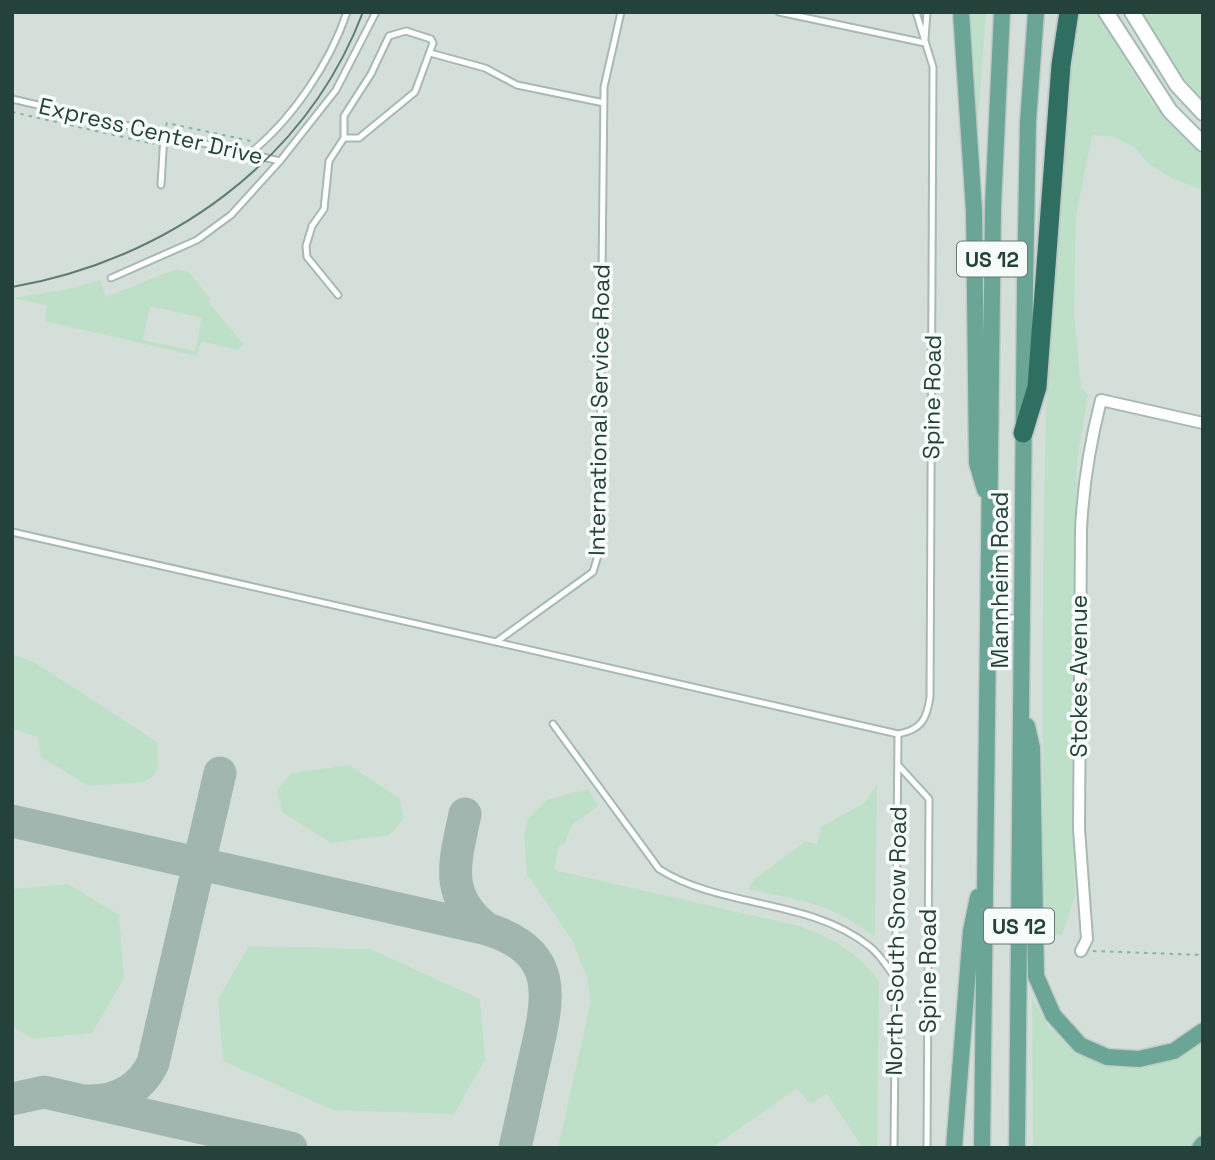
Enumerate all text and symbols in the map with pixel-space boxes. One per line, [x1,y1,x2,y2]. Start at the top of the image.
street label: Express Center Drive [36,91,266,171]
road number: US 12 [957,242,1027,276]
street label: International Service Road [581,264,617,556]
street label: Spine Road [916,334,948,460]
street label: Mannheim Road [985,492,1015,668]
street label: Stokes Avenue [1064,595,1094,757]
street label: North-South Snow Road [879,806,913,1076]
road number: US 12 [984,908,1054,944]
street label: Spine Road [913,909,943,1033]

